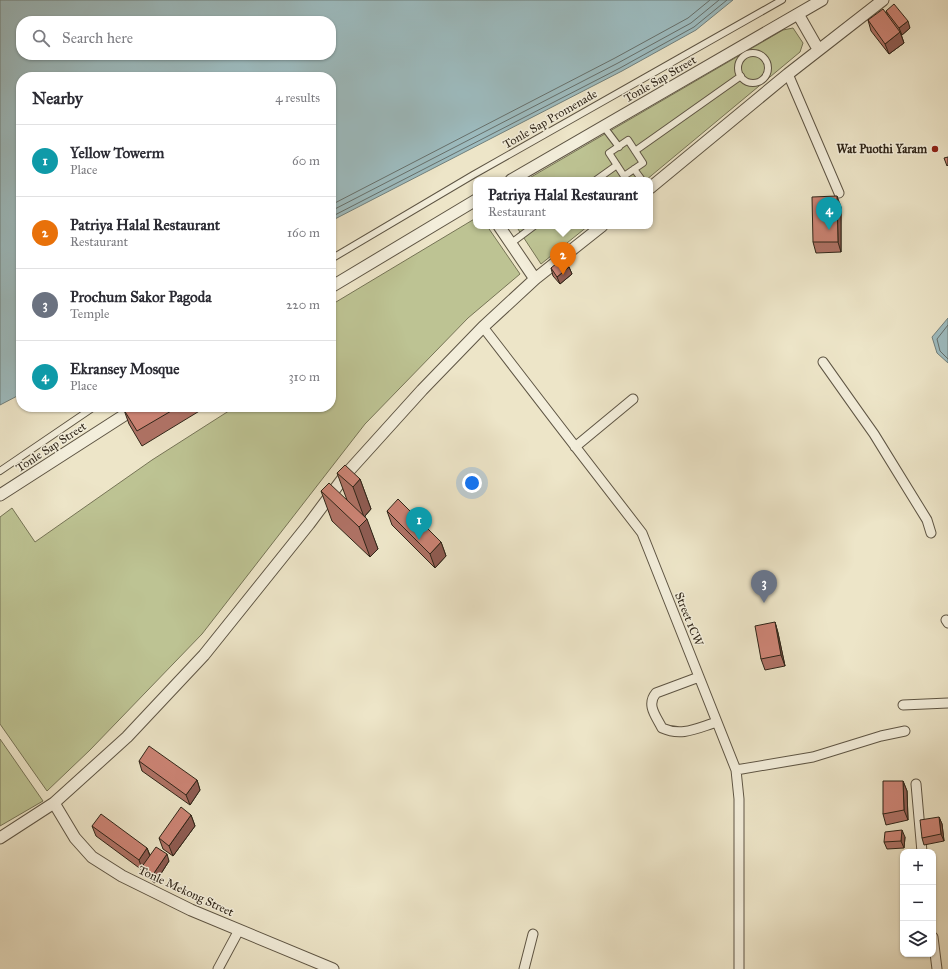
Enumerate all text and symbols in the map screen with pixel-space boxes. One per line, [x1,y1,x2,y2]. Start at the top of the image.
search box [16,16,336,60]
icon: search [30,27,52,49]
text: Search here [62,29,133,47]
street label: Tonle Sap Street [621,52,699,105]
street label: Tonle Sap Promenade [501,86,599,152]
text: Nearby [32,88,83,109]
text: 4 results [275,90,320,106]
place label: Wat Puothi Yaram [836,142,928,156]
text: Yellow Towerm [70,144,164,162]
marker: Wat Puothi Yaram [930,144,940,154]
text: 1 [42,153,48,169]
text: 60 m [292,153,320,169]
text: Place [70,162,97,178]
popup [473,177,653,229]
text: Patriya Halal Restaurant [488,186,638,204]
pin: 4 [816,197,842,230]
text: Restaurant [488,204,546,220]
text: Patriya Halal Restaurant [70,216,220,234]
text: 2 [42,225,48,241]
text: 160 m [287,225,320,241]
text: Restaurant [70,234,128,250]
pin: 2 [550,242,576,275]
text: Prochum Sakor Pagoda [70,288,212,306]
text: 3 [42,297,48,313]
text: 220 m [286,297,320,313]
text: Temple [70,306,110,322]
text: Ekransey Mosque [70,360,180,378]
text: 4 [41,369,49,385]
text: 310 m [288,369,320,385]
text: Place [70,378,97,394]
street label: Tonle Sap Street [13,419,89,475]
your location [462,473,482,493]
pin: 1 [406,507,432,540]
pin: 3 [751,570,777,603]
street label: Street 1CW [672,590,706,648]
map controls [900,849,936,957]
button: + [900,849,936,885]
street label: Tonle Mekong Street [136,863,237,921]
button: − [900,885,936,921]
button: layers [900,921,936,957]

